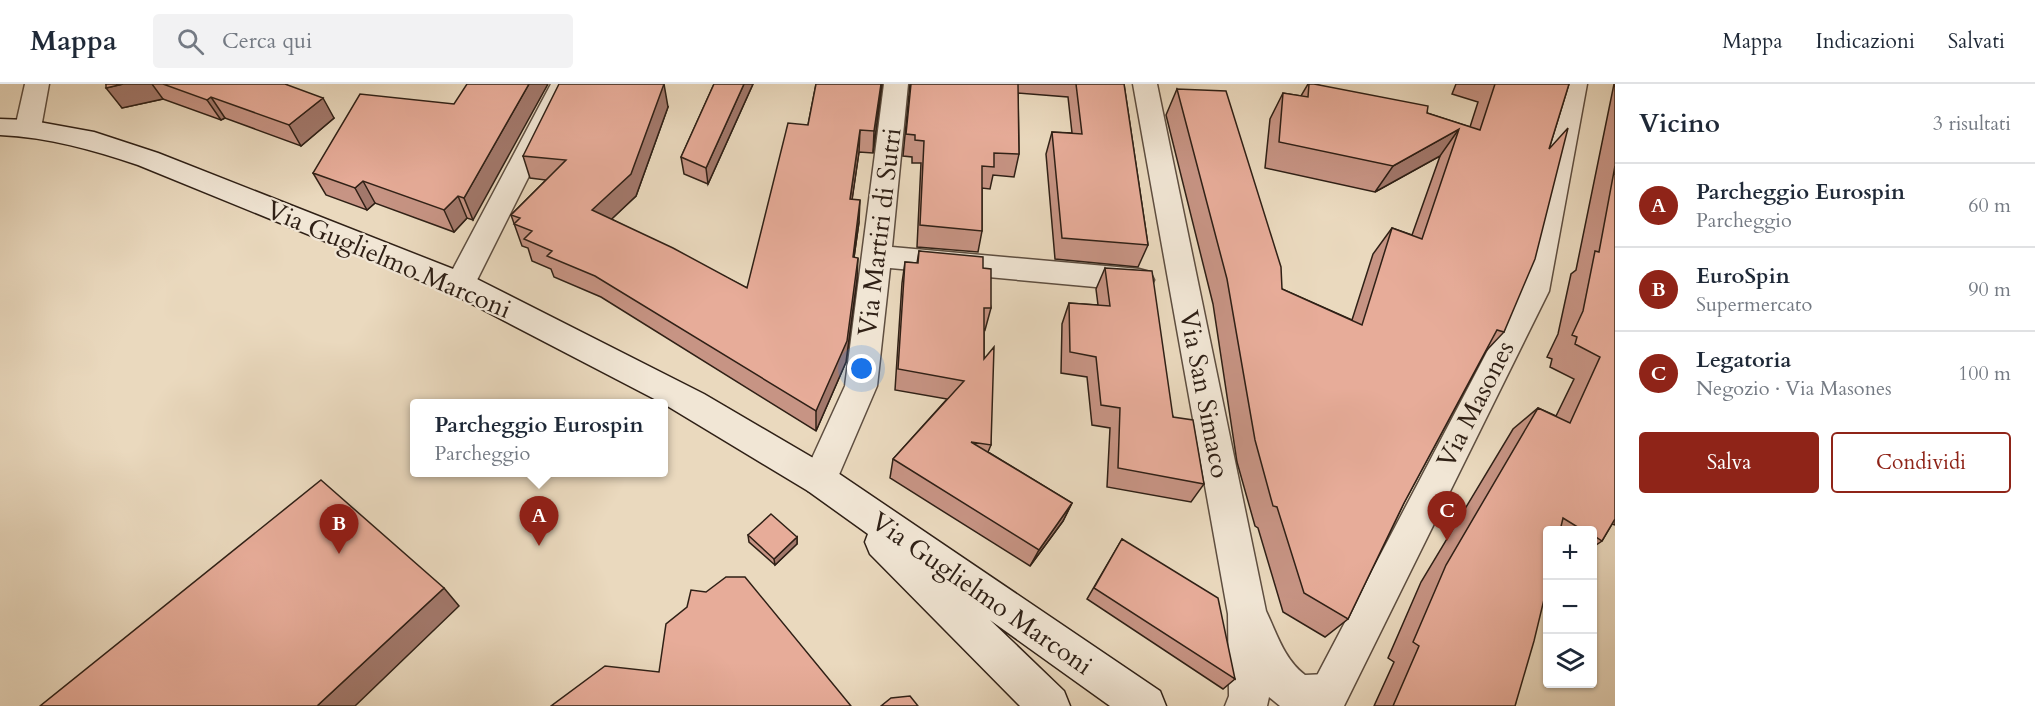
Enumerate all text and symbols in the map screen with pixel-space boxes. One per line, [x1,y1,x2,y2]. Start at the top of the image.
search box [153,14,573,68]
text: Mappa [30,22,117,60]
icon: search [174,25,207,58]
text: Cerca qui [222,26,312,56]
text: Mappa [1722,27,1782,56]
text: Indicazioni [1815,27,1915,56]
text: Salvati [1948,27,2005,56]
text: Vicino [1639,106,1720,141]
text: 3 risultati [1933,110,2011,137]
street label: Via Martiri di Sutri [849,126,910,338]
text: Parcheggio Eurospin [1696,177,1905,207]
street label: Via Guglielmo Marconi [261,192,517,327]
text: A [1651,192,1666,219]
text: 60 m [1968,192,2011,219]
text: Parcheggio [1696,207,1792,234]
text: EuroSpin [1696,261,1790,291]
text: B [1651,276,1666,303]
text: 90 m [1968,276,2011,303]
text: Supermercato [1696,291,1812,318]
street label: Via San Simaco [1171,307,1238,481]
street label: Via Masones [1428,335,1522,474]
text: Legatoria [1696,345,1791,375]
your location [847,354,876,383]
text: C [1651,360,1666,387]
text: 100 m [1958,360,2011,387]
text: Negozio · Via Masones [1696,375,1892,402]
popup [410,399,668,477]
text: Parcheggio Eurospin [434,410,644,440]
button: Salva [1639,432,1819,493]
button: Condividi [1831,432,2011,493]
text: Parcheggio [434,440,530,467]
pin: C [1428,492,1466,541]
pin: A [520,496,558,546]
pin: B [320,504,358,554]
street label: Via Guglielmo Marconi [864,504,1099,683]
map controls [1543,526,1597,688]
button: + [1543,526,1597,580]
button: − [1543,580,1597,634]
button: layers [1543,634,1597,688]

